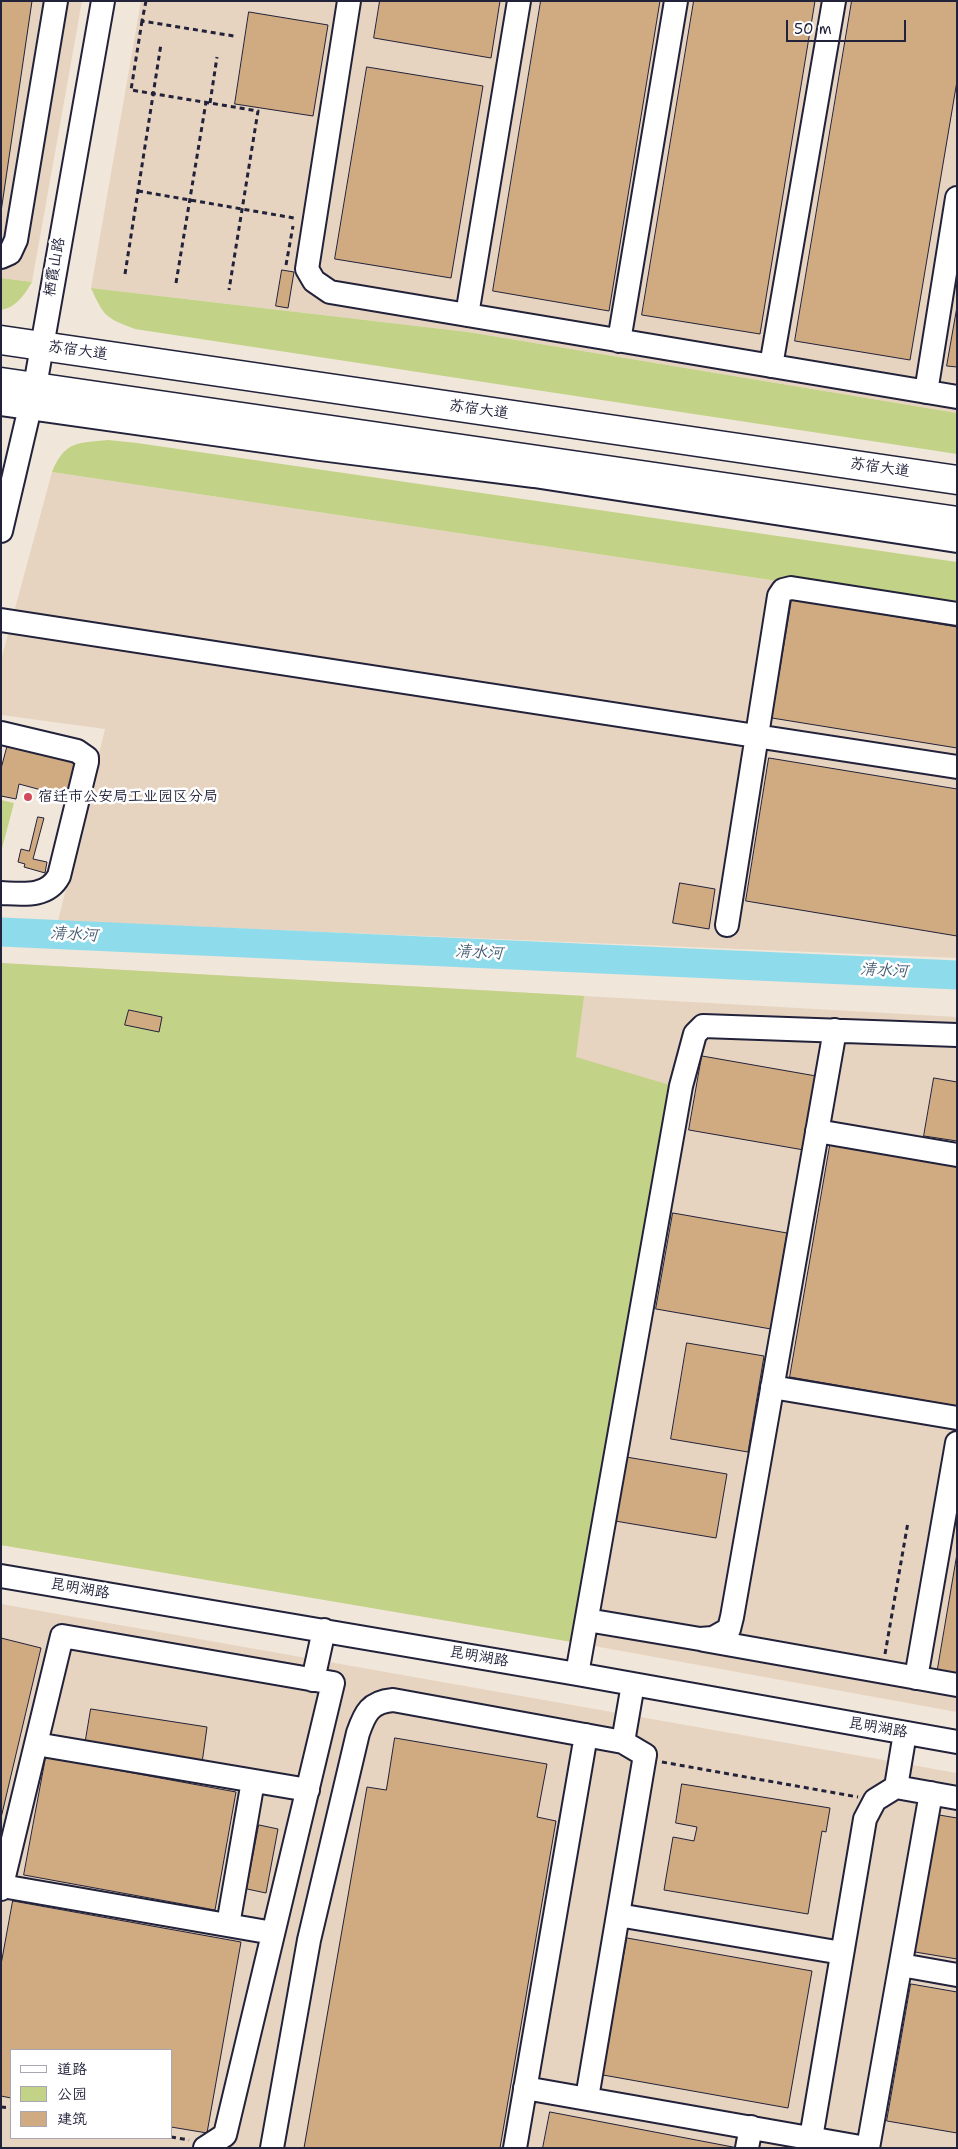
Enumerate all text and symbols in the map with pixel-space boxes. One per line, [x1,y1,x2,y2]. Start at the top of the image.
scale bar [788,10,908,42]
text: 50 m [794,19,832,39]
street label: 栖霞山路 [41,236,69,298]
street label: 苏宿大道 [47,338,109,364]
street label: 苏宿大道 [448,397,510,423]
street label: 苏宿大道 [849,455,911,481]
place label: 宿迁市公安局工业园区分局 [38,788,218,806]
marker: 宿迁市公安局工业园区分局 [22,791,34,803]
water label: 清水河 [50,924,98,946]
water label: 清水河 [455,942,503,964]
water label: 清水河 [860,960,908,982]
street label: 昆明湖路 [49,1575,111,1603]
street label: 昆明湖路 [448,1643,510,1671]
street label: 昆明湖路 [847,1714,909,1742]
legend [10,2049,172,2139]
text: 道路 [57,2059,87,2079]
text: 公园 [57,2084,87,2104]
text: 建筑 [57,2109,87,2129]

